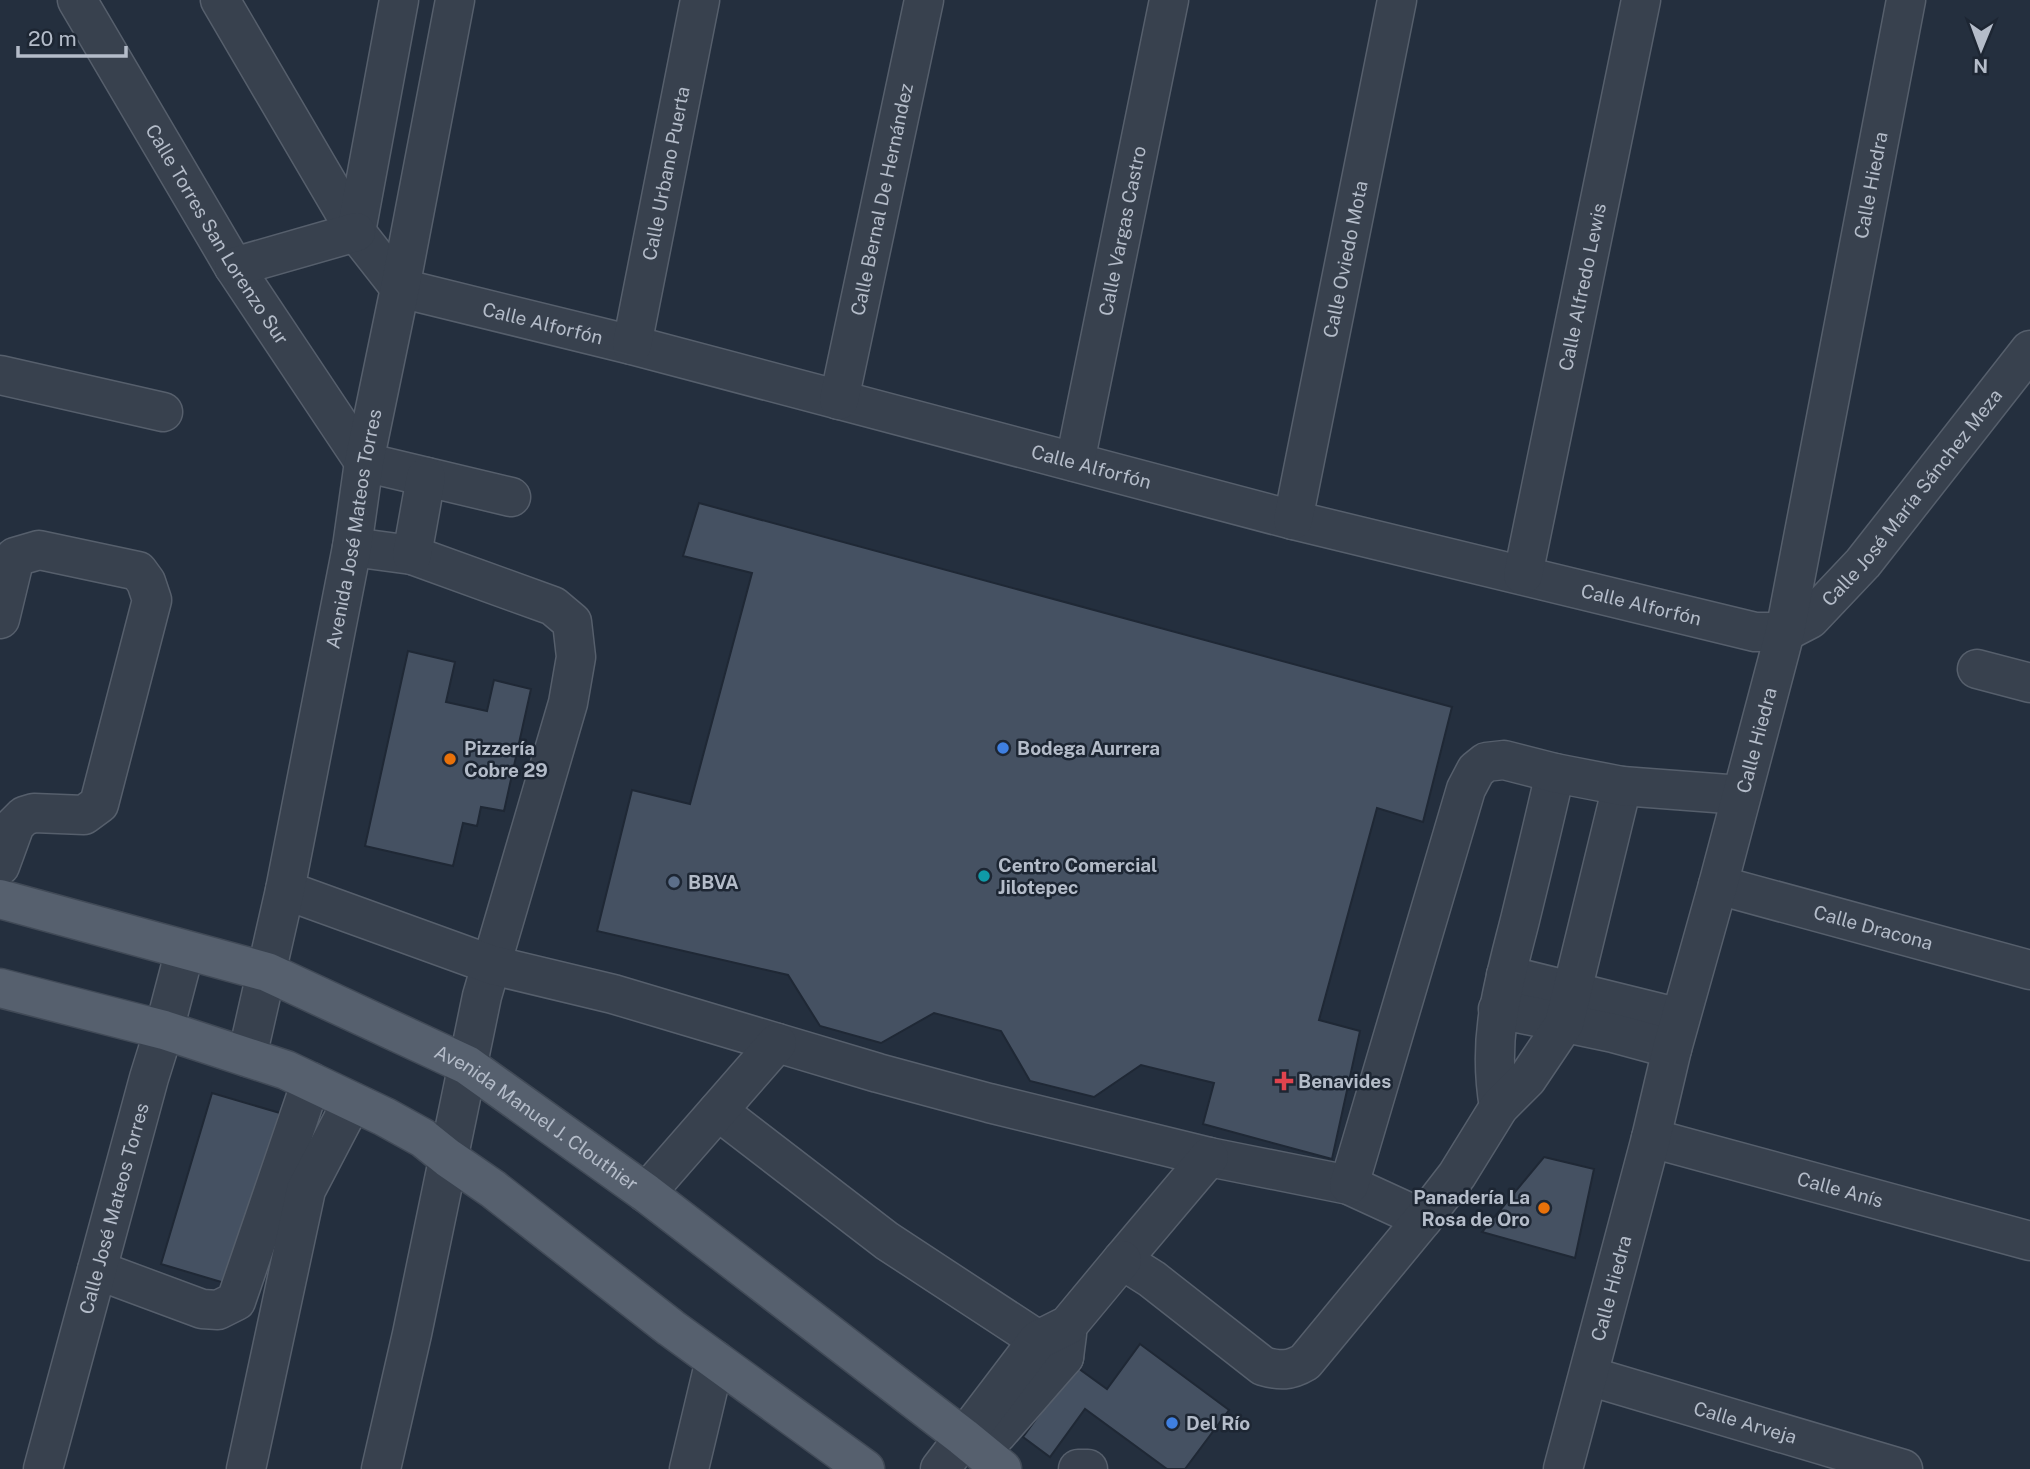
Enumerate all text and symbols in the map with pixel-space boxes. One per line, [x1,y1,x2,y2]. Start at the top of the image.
scale bar [18,14,126,58]
north arrow [1946,14,2016,84]
text: 20 m [28,26,77,51]
text: N [1973,55,1988,77]
street label: Calle Bernal De Hernández [846,81,917,318]
street label: Calle Urbano Puerta [638,84,694,262]
street label: Calle Torres San Lorenzo Sur [141,120,293,348]
street label: Calle Hiedra [1850,130,1892,241]
street label: Calle Vargas Castro [1094,144,1150,318]
street label: Calle Oviedo Mota [1319,179,1372,340]
street label: Calle Alfredo Lewis [1554,201,1610,373]
street label: Calle Alforfón [480,298,605,348]
street label: Calle José María Sánchez Meza [1817,384,2006,611]
street label: Avenida José Mateos Torres [321,407,386,650]
street label: Calle Alforfón [1029,440,1154,493]
street label: Calle Alforfón [1579,579,1704,630]
street label: Calle Hiedra [1732,685,1781,796]
place label: Pizzería Cobre 29 [464,737,548,781]
place label: Bodega Aurrera [1017,737,1160,759]
marker: Bodega Aurrera [995,740,1011,756]
marker: Pizzería Cobre 29 [442,751,458,767]
place label: Centro Comercial Jilotepec [998,854,1157,898]
marker: Centro Comercial Jilotepec [976,868,992,884]
place label: BBVA [688,871,739,893]
marker: BBVA [666,874,682,890]
street label: Calle Dracona [1811,901,1935,954]
street label: Avenida Manuel J. Clouthier [431,1040,642,1195]
place label: Benavides [1298,1070,1391,1092]
marker: Benavides [1276,1073,1292,1089]
street label: Calle José Mateos Torres [75,1100,153,1316]
street label: Calle Anís [1795,1167,1886,1212]
place label: Panadería La Rosa de Oro [1413,1186,1530,1230]
marker: Panadería La Rosa de Oro [1536,1200,1552,1216]
street label: Calle Hiedra [1586,1233,1636,1344]
street label: Calle Arveja [1691,1397,1799,1448]
place label: Del Río [1186,1412,1250,1434]
marker: Del Río [1164,1415,1180,1431]

